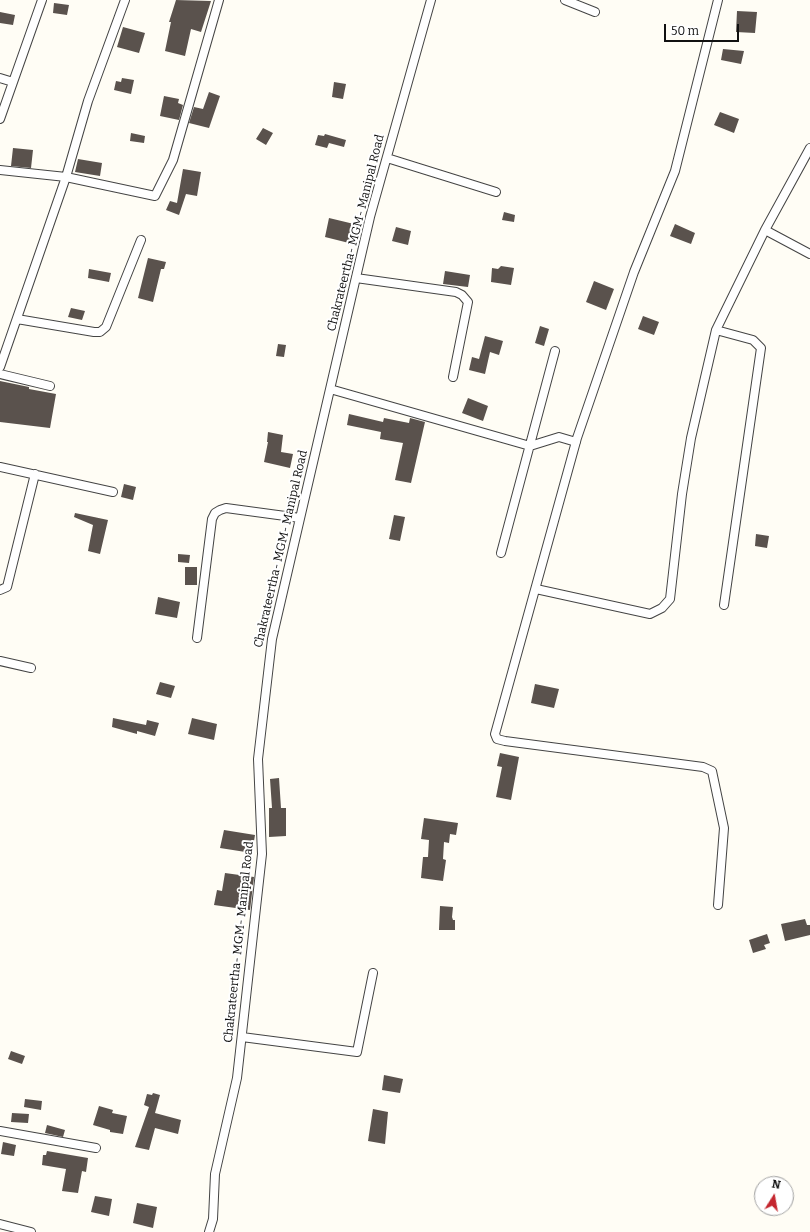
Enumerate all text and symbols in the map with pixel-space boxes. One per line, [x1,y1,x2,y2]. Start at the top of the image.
scale bar [666,16,741,42]
text: 50 m [671,24,699,38]
street label: Chakrateertha- MGM- Manipal Road [325,133,387,333]
street label: Chakrateertha- MGM- Manipal Road [251,449,311,649]
street label: Chakrateertha- MGM- Manipal Road [221,841,257,1043]
north arrow [754,1176,794,1216]
text: N [771,1178,782,1192]

